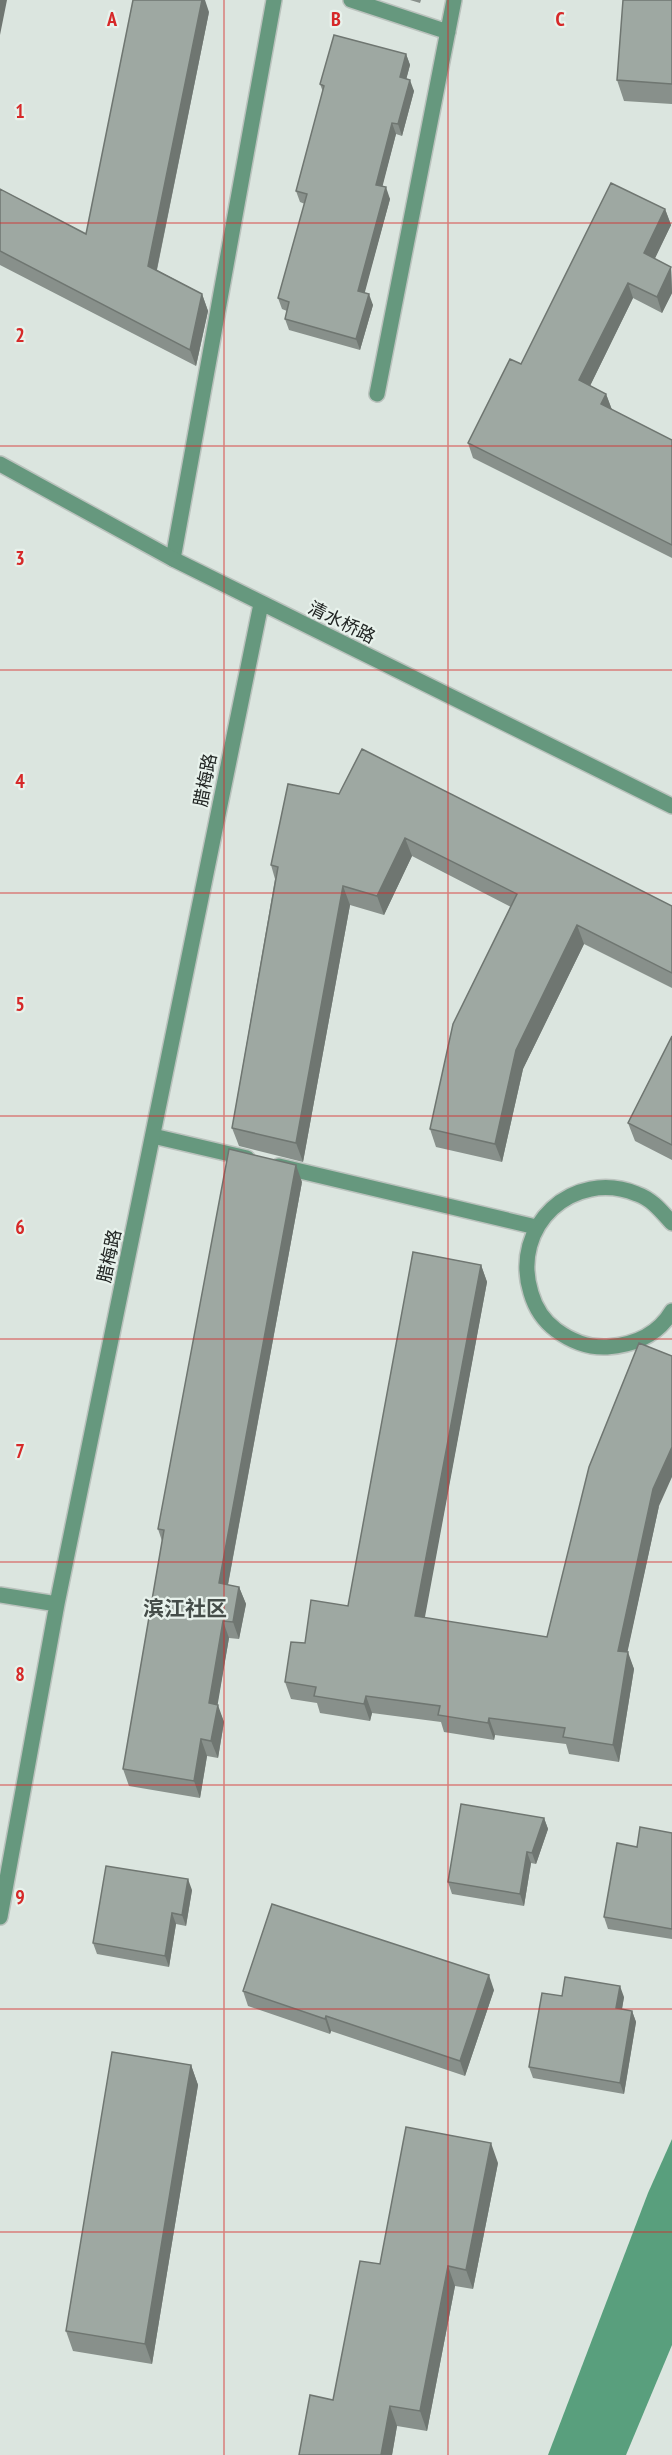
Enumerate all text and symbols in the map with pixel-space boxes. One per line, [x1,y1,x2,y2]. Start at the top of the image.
text: A [106,6,118,32]
text: B [331,6,341,32]
text: C [555,6,565,32]
text: 1 [15,98,25,124]
text: 2 [15,322,25,348]
text: 3 [15,545,25,571]
street label: 清水桥路 [305,596,379,648]
street label: 腊梅路 [189,751,221,809]
text: 4 [15,768,25,794]
text: 5 [15,991,25,1017]
text: 6 [15,1214,25,1240]
street label: 腊梅路 [92,1227,126,1285]
text: 7 [15,1438,25,1464]
district label: 滨江社区 [143,1595,227,1622]
text: 8 [15,1661,25,1687]
text: 9 [15,1884,25,1910]

